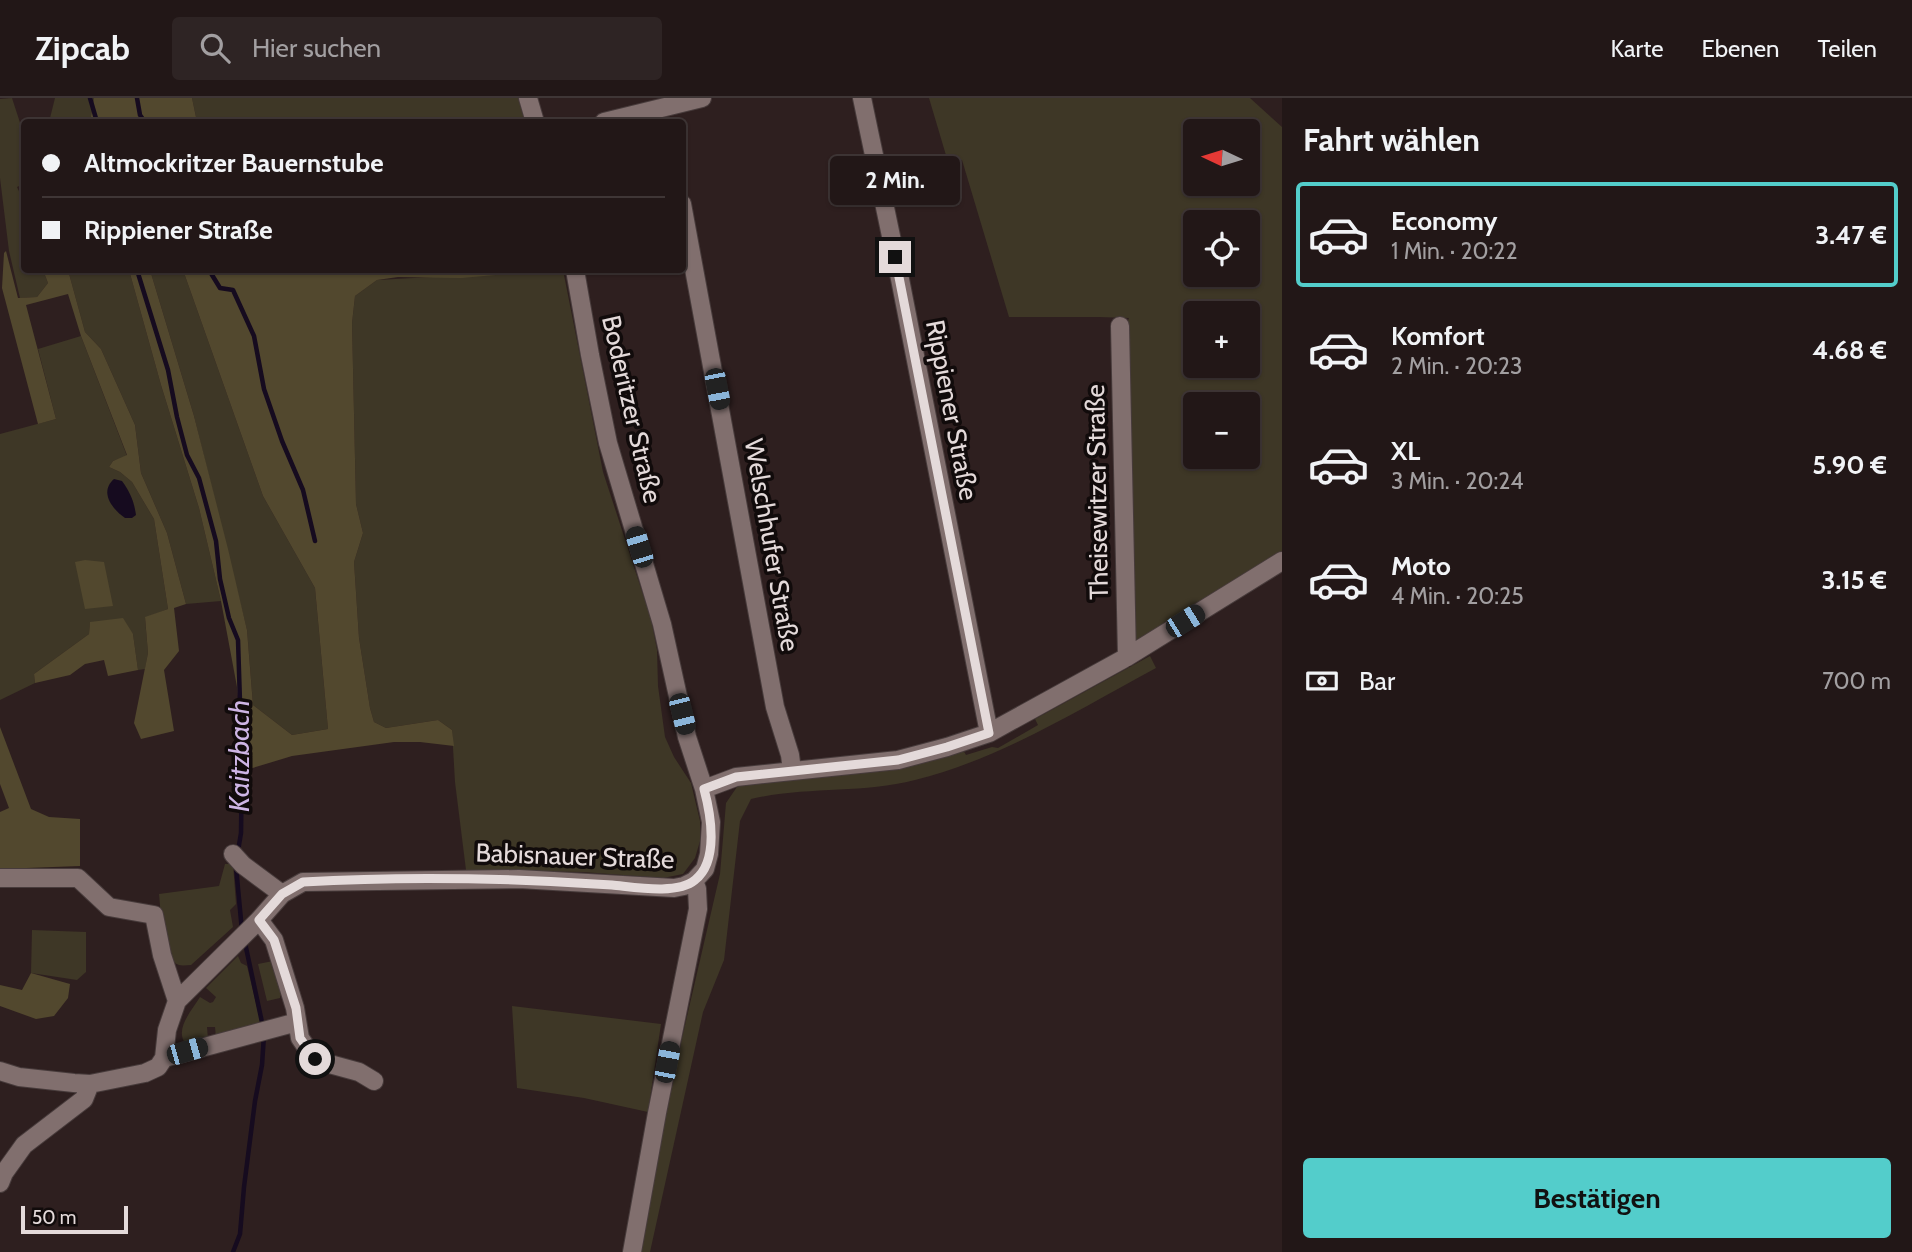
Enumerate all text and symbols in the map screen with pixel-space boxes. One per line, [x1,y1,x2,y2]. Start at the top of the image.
search box [172,17,662,80]
text: Zipcab [35,28,130,68]
icon: search [196,29,234,67]
text: Hier suchen [252,32,381,64]
text: Karte [1610,34,1663,63]
text: Ebenen [1701,34,1779,63]
text: Teilen [1817,34,1877,63]
north arrow [1183,119,1260,196]
map controls [1183,119,1260,469]
text: Fahrt wählen [1303,120,1480,159]
text: Altmockritzer Bauernstube [84,147,384,179]
callout: 2 Min. [830,156,960,204]
text: 2 Min. [865,166,925,194]
icon: car [1307,203,1370,266]
text: Economy [1391,205,1497,237]
button: locate [1183,210,1260,287]
text: Rippiener Straße [84,214,273,246]
text: 3.47 € [1815,219,1887,251]
text: 1 Min. · 20:22 [1391,237,1517,265]
route end [879,241,911,273]
button: + [1183,301,1260,378]
street label: Boderitzer Straße [595,312,669,506]
street label: Rippiener Straße [919,317,985,503]
icon: car [1307,318,1370,381]
text: Komfort [1391,320,1485,352]
text: 4.68 € [1812,334,1887,366]
text: 2 Min. · 20:23 [1391,352,1522,380]
car [703,366,732,412]
street label: Theisewitzer Straße [1079,384,1115,600]
button: − [1183,392,1260,469]
icon: car [1307,433,1370,496]
text: XL [1391,435,1420,467]
street label: Welschhufer Straße [738,436,806,654]
text: 5.90 € [1812,449,1887,481]
text: 3 Min. · 20:24 [1391,467,1524,495]
car [623,524,656,570]
icon: car [1307,548,1370,611]
text: Moto [1391,550,1451,582]
text: 3.15 € [1822,564,1887,596]
text: 4 Min. · 20:25 [1391,582,1524,610]
car [1162,601,1209,641]
icon: cash [1303,662,1341,700]
text: Bar [1359,665,1395,697]
text: 700 m [1822,667,1891,695]
car [667,691,698,737]
water label: Kaitzbach [222,700,256,812]
street label: Babisnauer Straße [475,837,675,875]
car [164,1035,211,1067]
car [653,1039,682,1085]
route start [299,1043,331,1075]
button: Bestätigen [1303,1158,1891,1238]
scale bar [21,1203,128,1235]
text: 50 m [32,1206,76,1229]

